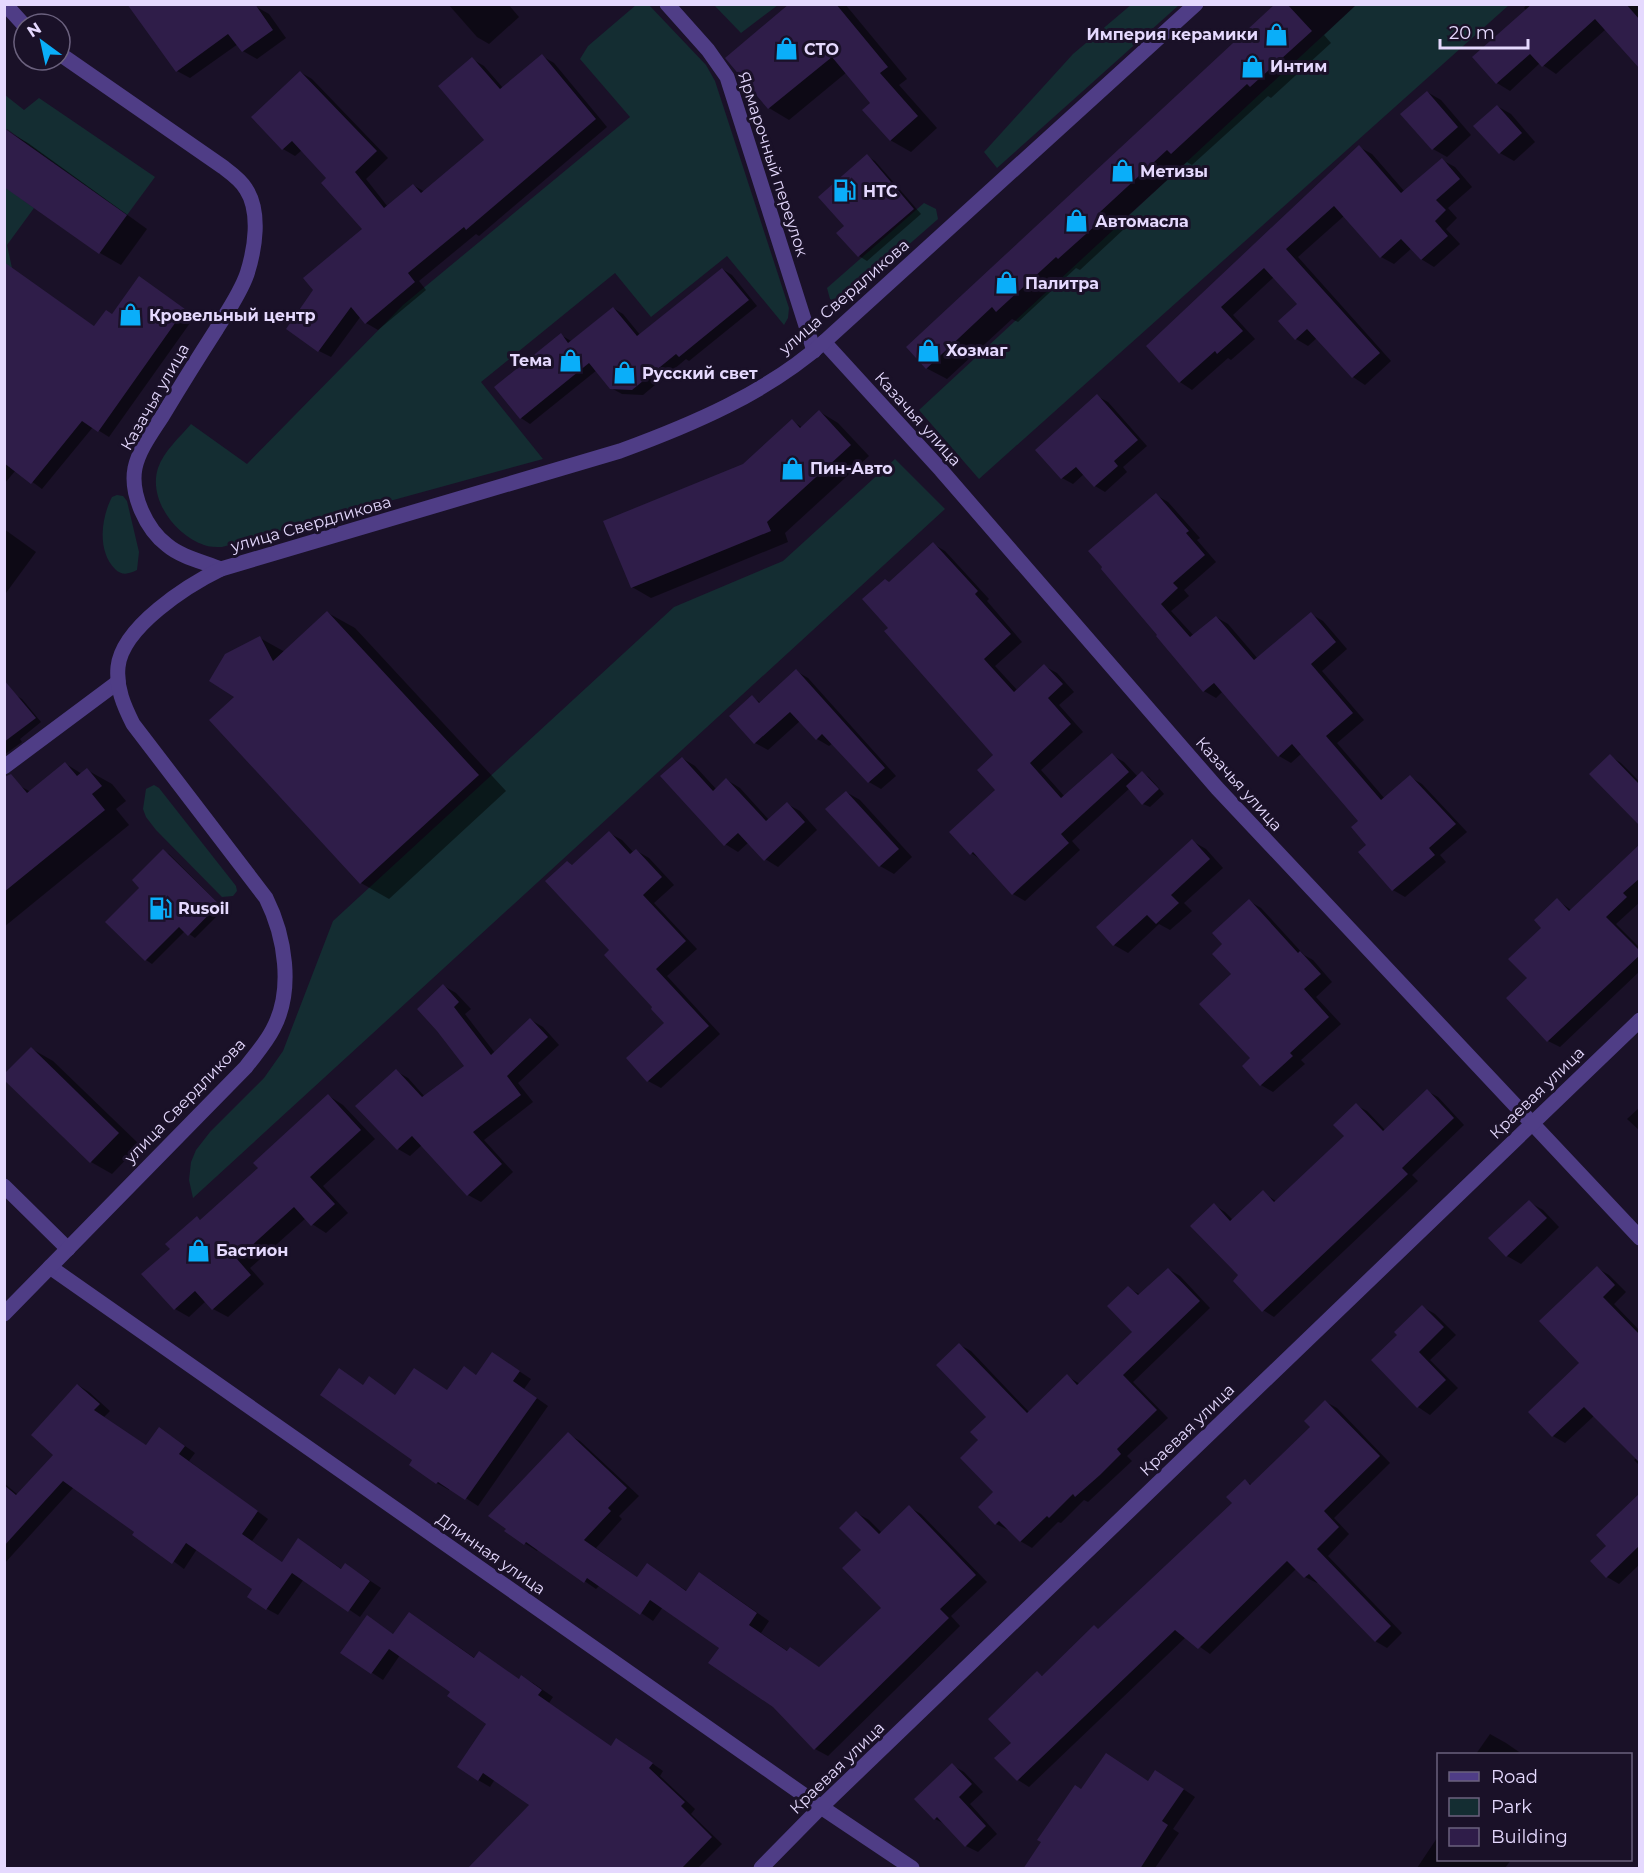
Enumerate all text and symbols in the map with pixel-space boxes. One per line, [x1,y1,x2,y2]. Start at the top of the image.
north arrow [12,12,72,72]
scale bar [1440,12,1528,50]
text: N [24,18,45,41]
shop icon: Империя керамики [1263,21,1289,47]
text: 20 m [1449,22,1495,44]
place label: Империя керамики [1087,25,1258,44]
shop icon: СТО [773,36,799,62]
place label: СТО [804,40,839,59]
shop icon: Интим [1239,53,1265,79]
place label: Интим [1270,57,1327,76]
street label: Ярмарочный переулок [734,69,812,260]
shop icon: Метизы [1109,158,1135,184]
place label: Метизы [1140,162,1208,181]
fuel station icon: НТС [832,178,858,204]
place label: НТС [863,182,898,201]
shop icon: Автомасла [1064,208,1090,234]
place label: Автомасла [1095,212,1189,231]
street label: улица Свердликова [774,235,913,359]
shop icon: Палитра [994,270,1020,296]
place label: Палитра [1025,274,1099,293]
shop icon: Кровельный центр [118,302,144,328]
place label: Кровельный центр [149,306,316,325]
shop icon: Хозмаг [915,337,941,363]
street label: Казачья улица [117,340,193,454]
place label: Хозмаг [946,341,1008,360]
shop icon: Тема [557,347,583,373]
place label: Тема [510,351,552,370]
shop icon: Русский свет [611,360,637,386]
place label: Русский свет [642,364,758,383]
street label: Казачья улица [871,368,965,470]
shop icon: Пин-Авто [779,455,805,481]
place label: Пин-Авто [810,459,893,478]
street label: улица Свердликова [228,492,393,556]
street label: Казачья улица [1192,733,1286,835]
fuel station icon: Rusoil [147,895,173,921]
place label: Rusoil [178,899,229,918]
street label: улица Свердликова [120,1035,249,1168]
street label: Краевая улица [1486,1043,1588,1143]
shop icon: Бастион [185,1237,211,1263]
place label: Бастион [216,1241,288,1260]
street label: Краевая улица [1136,1380,1238,1480]
street label: Длинная улица [433,1509,549,1599]
street label: Краевая улица [786,1718,888,1818]
legend [1437,1753,1632,1861]
text: Road [1491,1766,1538,1788]
text: Park [1491,1796,1532,1818]
text: Building [1491,1826,1568,1848]

